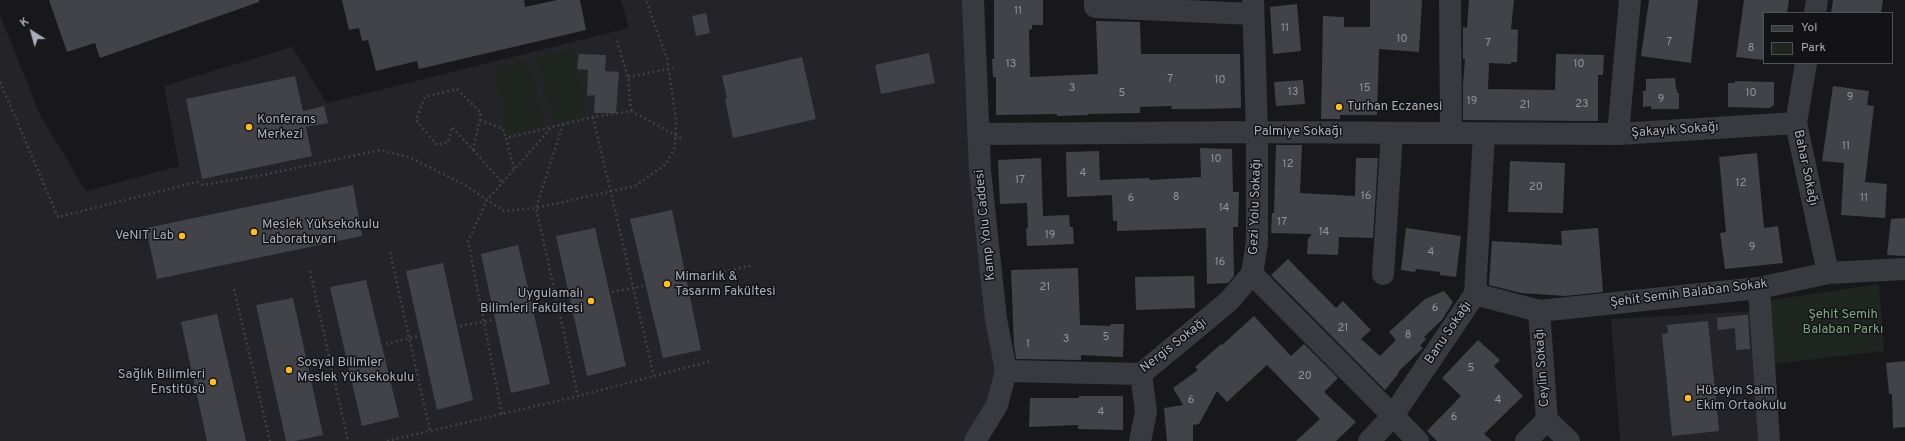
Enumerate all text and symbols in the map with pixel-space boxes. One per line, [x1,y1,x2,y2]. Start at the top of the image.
house number: 11 [1014,5,1022,19]
north arrow [12,12,52,52]
legend [1763,12,1893,64]
text: K [17,14,32,30]
text: Yol [1801,20,1817,36]
house number: 11 [1281,22,1289,36]
house number: 10 [1396,33,1408,47]
house number: 7 [1666,36,1672,50]
house number: 7 [1485,37,1491,51]
text: Park [1801,40,1826,56]
house number: 8 [1748,42,1754,56]
house number: 13 [1006,58,1016,72]
house number: 10 [1573,58,1585,72]
house number: 7 [1167,73,1173,87]
house number: 10 [1214,74,1226,88]
house number: 3 [1069,82,1075,96]
house number: 15 [1360,82,1370,96]
house number: 13 [1288,86,1298,100]
house number: 5 [1119,87,1125,101]
house number: 10 [1745,87,1757,101]
house number: 9 [1847,91,1853,105]
house number: 9 [1658,93,1664,107]
house number: 19 [1467,95,1477,109]
house number: 23 [1575,98,1589,112]
place label: Turhan Eczanesi [1347,99,1442,115]
house number: 21 [1520,99,1530,113]
marker: Turhan Eczanesi [1334,102,1344,112]
place label: Konferans Merkezi [257,112,316,143]
street label: Şakayık Sokağı [1631,120,1719,142]
marker: Konferans Merkezi [244,122,254,132]
street label: Palmiye Sokağı [1254,124,1342,140]
street label: Bahar Sokağı [1789,129,1821,207]
house number: 11 [1842,140,1850,154]
house number: 10 [1210,153,1222,167]
house number: 12 [1283,158,1293,172]
street label: Gezi Yolu Sokağı [1247,159,1265,255]
house number: 4 [1080,167,1086,181]
street label: Kamp Yolu Caddesi [972,169,1000,281]
house number: 17 [1015,174,1025,188]
house number: 12 [1736,177,1746,191]
house number: 20 [1529,181,1543,195]
house number: 16 [1361,190,1371,204]
house number: 8 [1173,191,1179,205]
house number: 6 [1128,192,1134,206]
house number: 11 [1860,192,1868,206]
house number: 14 [1219,202,1229,216]
house number: 17 [1277,216,1287,230]
place label: Meslek Yüksekokulu Laboratuvarı [262,217,379,248]
house number: 14 [1319,226,1329,240]
marker: Meslek Yüksekokulu Laboratuvarı [249,227,259,237]
place label: VeNIT Lab [115,228,174,244]
house number: 19 [1045,229,1055,243]
marker: VeNIT Lab [177,231,187,241]
house number: 9 [1749,241,1755,255]
house number: 4 [1428,246,1434,260]
house number: 16 [1215,256,1225,270]
place label: Mimarlık & Tasarım Fakültesi [675,269,776,300]
street label: Şehit Semih Balaban Sokak [1610,277,1768,311]
marker: Mimarlık & Tasarım Fakültesi [662,279,672,289]
house number: 21 [1040,281,1050,295]
place label: Uygulamalı Bilimleri Fakültesi [480,286,583,317]
marker: Uygulamalı Bilimleri Fakültesi [586,296,596,306]
street label: Banu Sokağı [1422,299,1476,367]
house number: 6 [1432,302,1438,316]
park label: Şehit Semih Balaban Parkı [1803,307,1883,338]
street label: Nergis Sokağı [1138,315,1210,377]
house number: 21 [1338,322,1348,336]
street label: Ceylin Sokağı [1532,328,1554,408]
house number: 8 [1405,329,1411,343]
house number: 5 [1103,331,1109,345]
house number: 3 [1063,333,1069,347]
house number: 1 [1026,338,1030,352]
place label: Sosyal Bilimler Meslek Yüksekokulu [297,355,414,386]
house number: 5 [1468,362,1474,376]
marker: Sosyal Bilimler Meslek Yüksekokulu [284,365,294,375]
place label: Sağlık Bilimleri Enstitüsü [118,367,205,398]
house number: 20 [1298,370,1312,384]
marker: Sağlık Bilimleri Enstitüsü [208,377,218,387]
place label: Hüseyin Saim Ekim Ortaokulu [1696,383,1787,414]
marker: Hüseyin Saim Ekim Ortaokulu [1683,393,1693,403]
house number: 6 [1188,394,1194,408]
house number: 4 [1495,394,1501,408]
house number: 4 [1098,406,1104,420]
house number: 6 [1451,411,1457,425]

